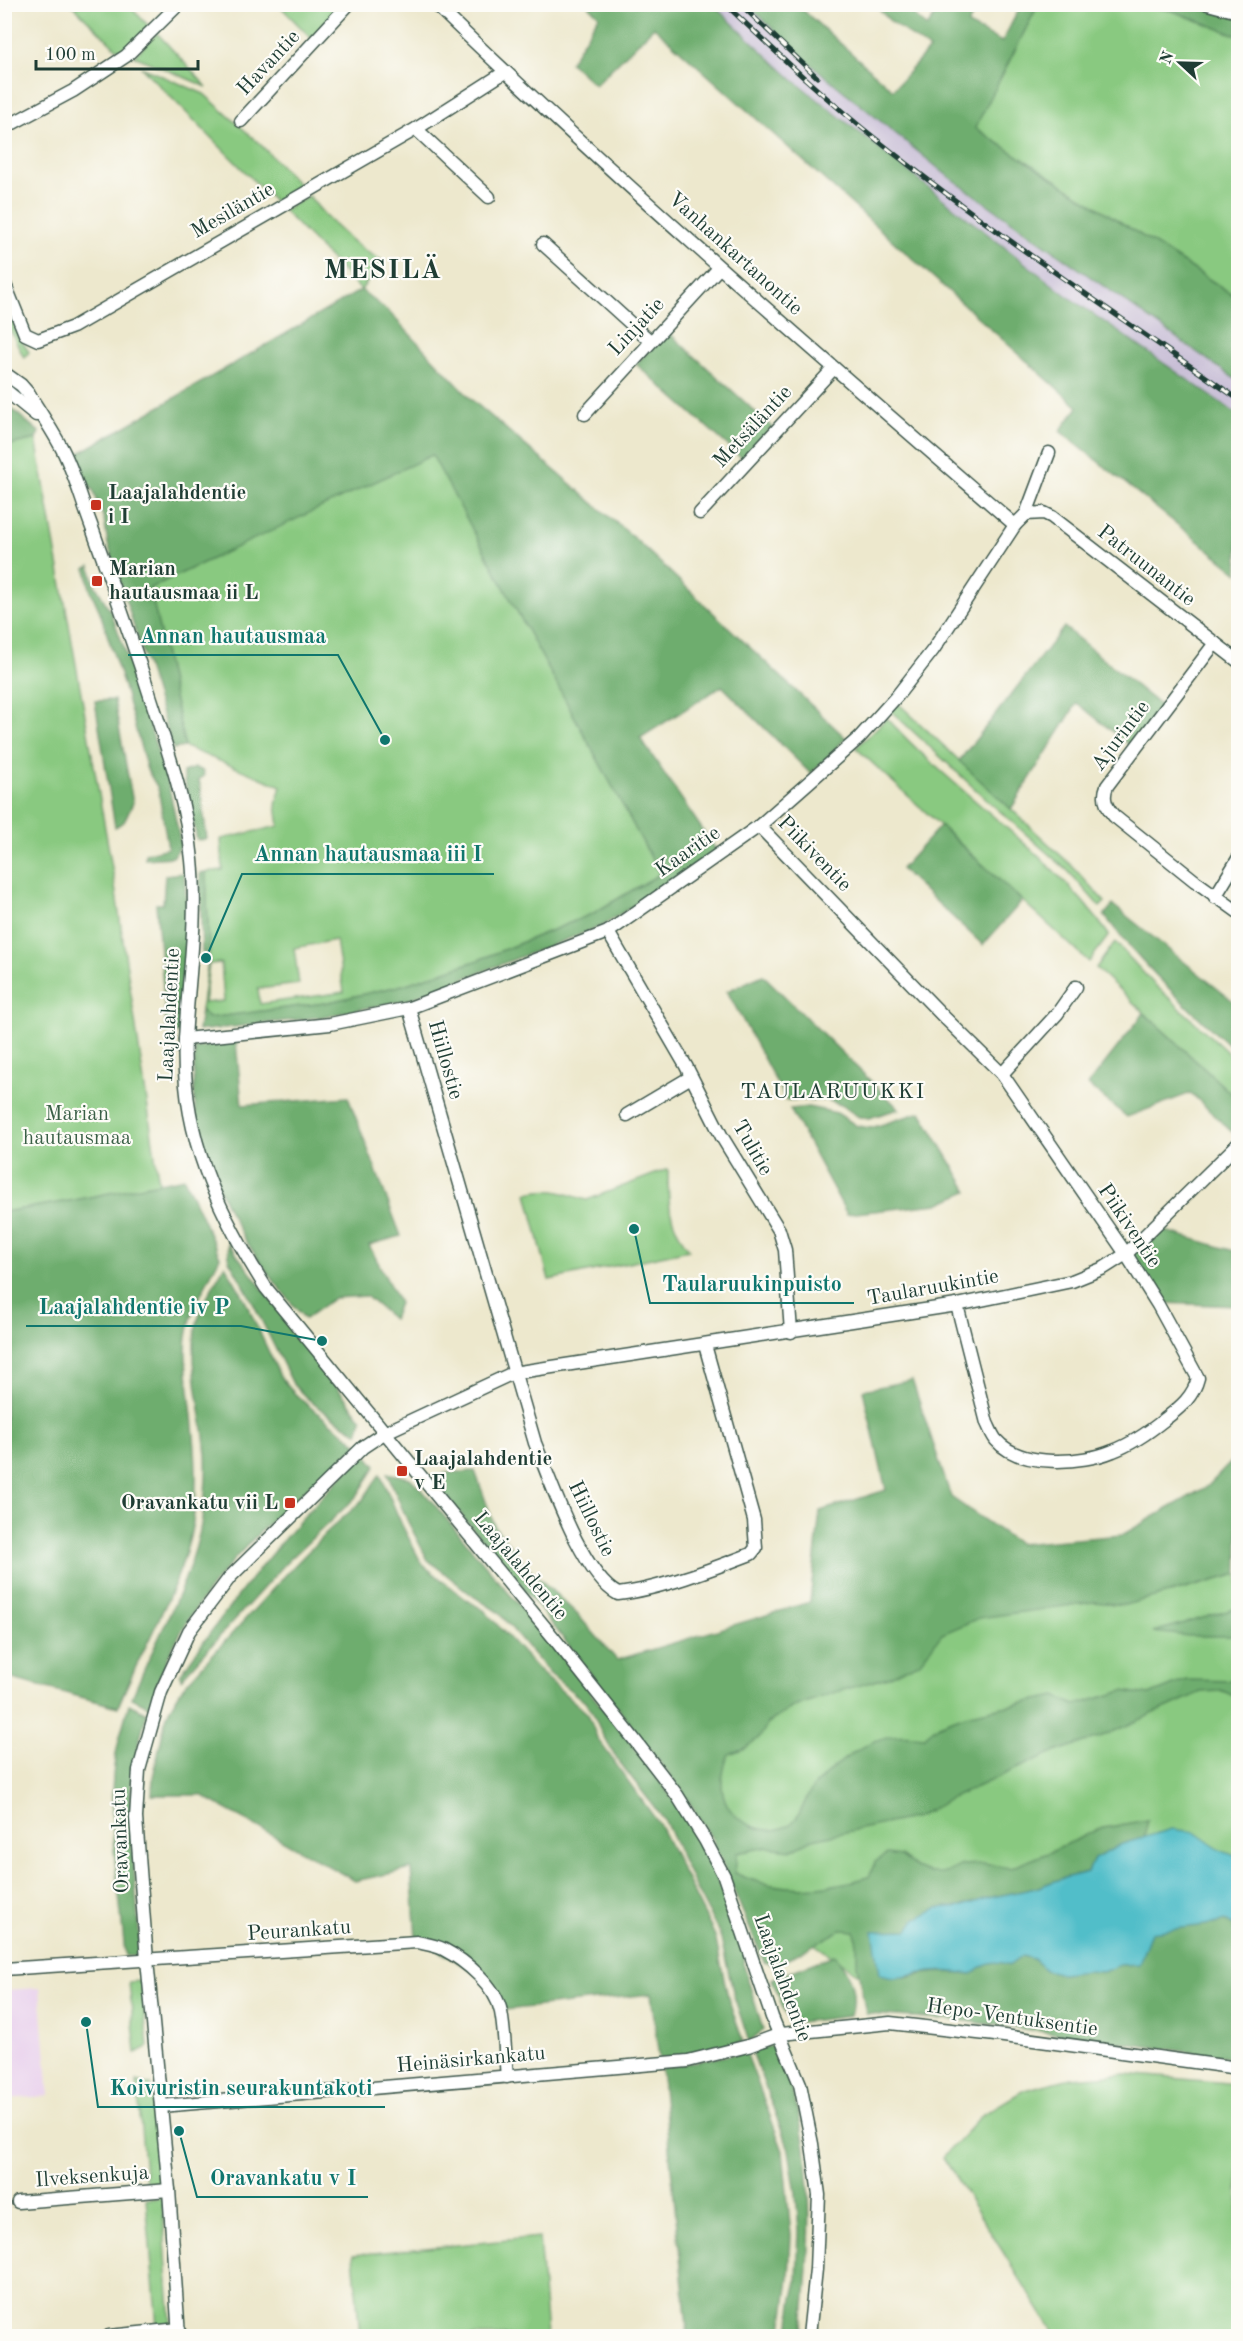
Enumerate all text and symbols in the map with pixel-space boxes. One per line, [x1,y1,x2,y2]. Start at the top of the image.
street label: Havantie [234,26,304,100]
scale bar [36,33,198,71]
north arrow [1150,33,1210,93]
text: 100 m [45,46,96,64]
text: N [1158,49,1178,67]
street label: Mesiläntie [188,179,278,243]
street label: Vanhankartanontie [664,188,806,320]
district label: MESILÄ [324,253,442,284]
street label: Linjatie [605,294,669,360]
street label: Metsäläntie [710,382,796,472]
place label: Laajalahdentie i I [108,483,246,528]
marker: Laajalahdentie i I [89,498,103,512]
street label: Patruunantie [1093,521,1199,611]
place label: Marian hautausmaa ii L [109,559,258,604]
marker: Marian hautausmaa ii L [90,574,104,588]
callout: Annan hautausmaa [128,615,338,655]
text: Annan hautausmaa [140,626,326,648]
street label: Ajurintie [1088,697,1154,775]
street label: Piikiventie [773,812,855,896]
street label: Kaaritie [652,822,724,882]
callout: Annan hautausmaa iii I [242,834,494,874]
text: Annan hautausmaa iii I [254,844,482,866]
street label: Laajalahdentie [156,948,184,1082]
street label: Hiillostie [424,1018,466,1102]
district label: TAULARUUKKI [740,1081,926,1103]
park label: Marian hautausmaa [23,1104,131,1149]
street label: Tulitie [728,1117,776,1179]
street label: Piikiventie [1093,1180,1165,1272]
callout: Taularuukinpuisto [650,1263,854,1303]
street label: Taularuukintie [866,1266,1000,1310]
text: Taularuukinpuisto [662,1274,842,1296]
callout: Laajalahdentie iv P [26,1286,241,1326]
text: Laajalahdentie iv P [39,1297,229,1319]
place label: Laajalahdentie v E [414,1449,552,1494]
marker: Laajalahdentie v E [395,1464,409,1478]
street label: Hiillostie [564,1478,618,1560]
place label: Oravankatu vii L [121,1493,278,1514]
marker: Oravankatu vii L [283,1496,297,1510]
street label: Laajalahdentie [469,1508,571,1624]
street label: Oravankatu [109,1788,133,1894]
street label: Laajalahdentie [749,1911,815,2045]
street label: Peurankatu [246,1917,352,1945]
street label: Hepo-Ventuksentie [925,1996,1099,2040]
street label: Heinäsirkankatu [396,2043,546,2077]
callout: Koivuristin seurakuntakoti [98,2067,385,2107]
text: Koivuristin seurakuntakoti [109,2078,373,2100]
callout: Oravankatu v I [197,2157,368,2197]
street label: Ilveksenkuja [34,2163,150,2191]
text: Oravankatu v I [210,2168,356,2190]

